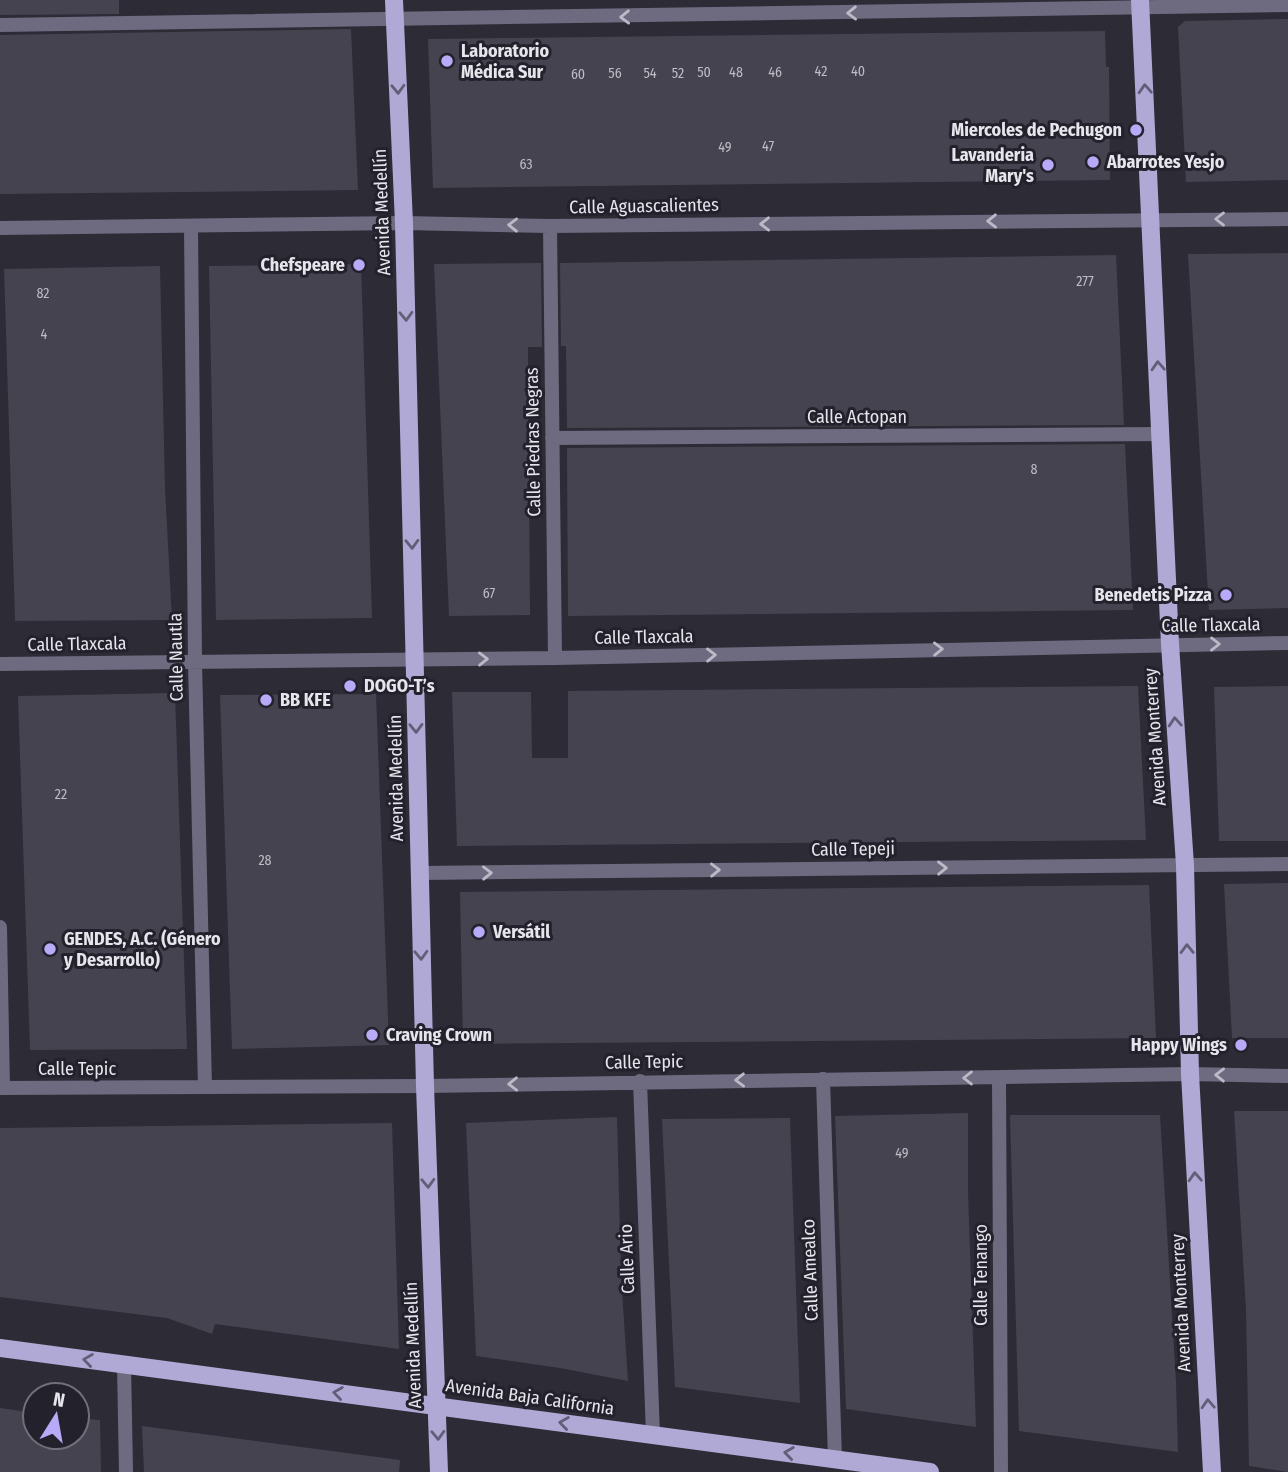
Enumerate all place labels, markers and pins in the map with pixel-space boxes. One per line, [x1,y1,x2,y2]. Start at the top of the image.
place label: Laboratorio Médica Sur [461,40,549,83]
marker: Laboratorio Médica Sur [439,53,455,69]
place label: Miercoles de Pechugon [951,119,1122,141]
marker: Miercoles de Pechugon [1128,122,1144,138]
place label: Lavanderia Mary's [951,144,1034,187]
place label: Abarrotes Yesjo [1106,151,1225,173]
marker: Abarrotes Yesjo [1085,154,1101,170]
marker: Lavanderia Mary's [1040,157,1056,173]
place label: Chefspeare [261,254,345,276]
marker: Chefspeare [351,257,367,273]
place label: Benedetis Pizza [1094,584,1212,606]
marker: Benedetis Pizza [1218,587,1234,603]
place label: DOGO-T’s [364,675,435,697]
marker: DOGO-T’s [342,678,358,694]
place label: BB KFE [280,689,331,711]
marker: BB KFE [258,692,274,708]
place label: Versátil [492,921,550,943]
marker: Versátil [471,924,487,940]
place label: GENDES, A.C. (Género y Desarrollo) [63,928,221,971]
marker: GENDES, A.C. (Género y Desarrollo) [42,941,58,957]
place label: Craving Crown [386,1024,492,1046]
marker: Craving Crown [364,1027,380,1043]
place label: Happy Wings [1131,1034,1227,1056]
marker: Happy Wings [1233,1037,1249,1053]

